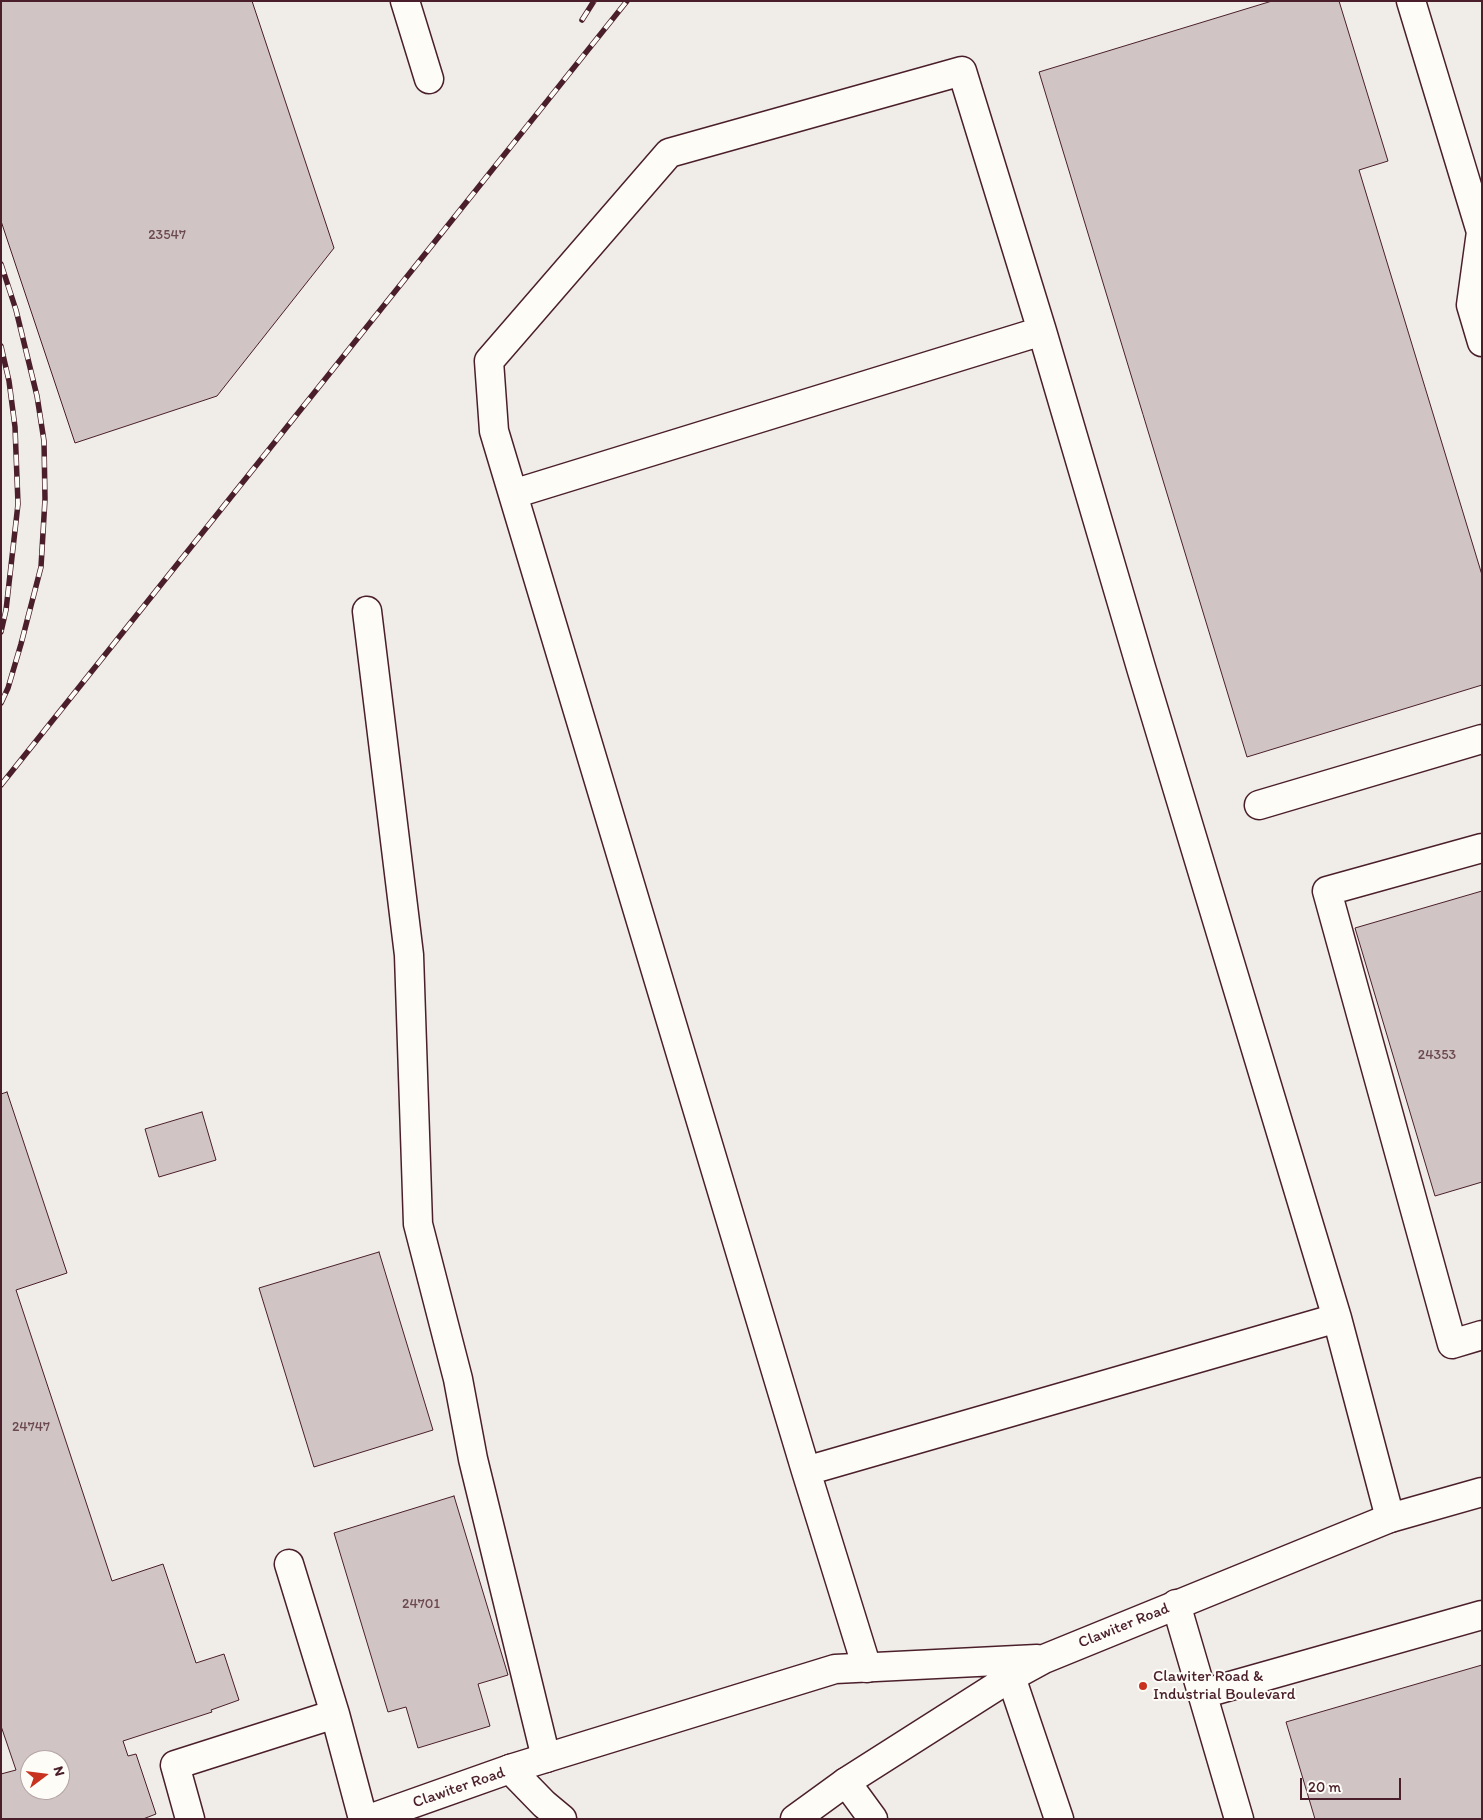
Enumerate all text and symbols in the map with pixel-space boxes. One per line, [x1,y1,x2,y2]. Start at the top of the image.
house number: 23547 [148,227,186,243]
house number: 24353 [1418,1047,1456,1063]
house number: 24747 [12,1419,50,1435]
house number: 24701 [402,1596,440,1612]
street label: Clawiter Road [1076,1599,1172,1653]
place label: Clawiter Road & Industrial Boulevard [1153,1667,1296,1705]
marker: Clawiter Road & Industrial Boulevard [1137,1680,1149,1692]
north arrow [20,1750,70,1800]
street label: Clawiter Road [410,1763,508,1813]
text: N [50,1764,68,1778]
scale bar [1303,1768,1404,1800]
text: 20 m [1308,1778,1341,1796]

